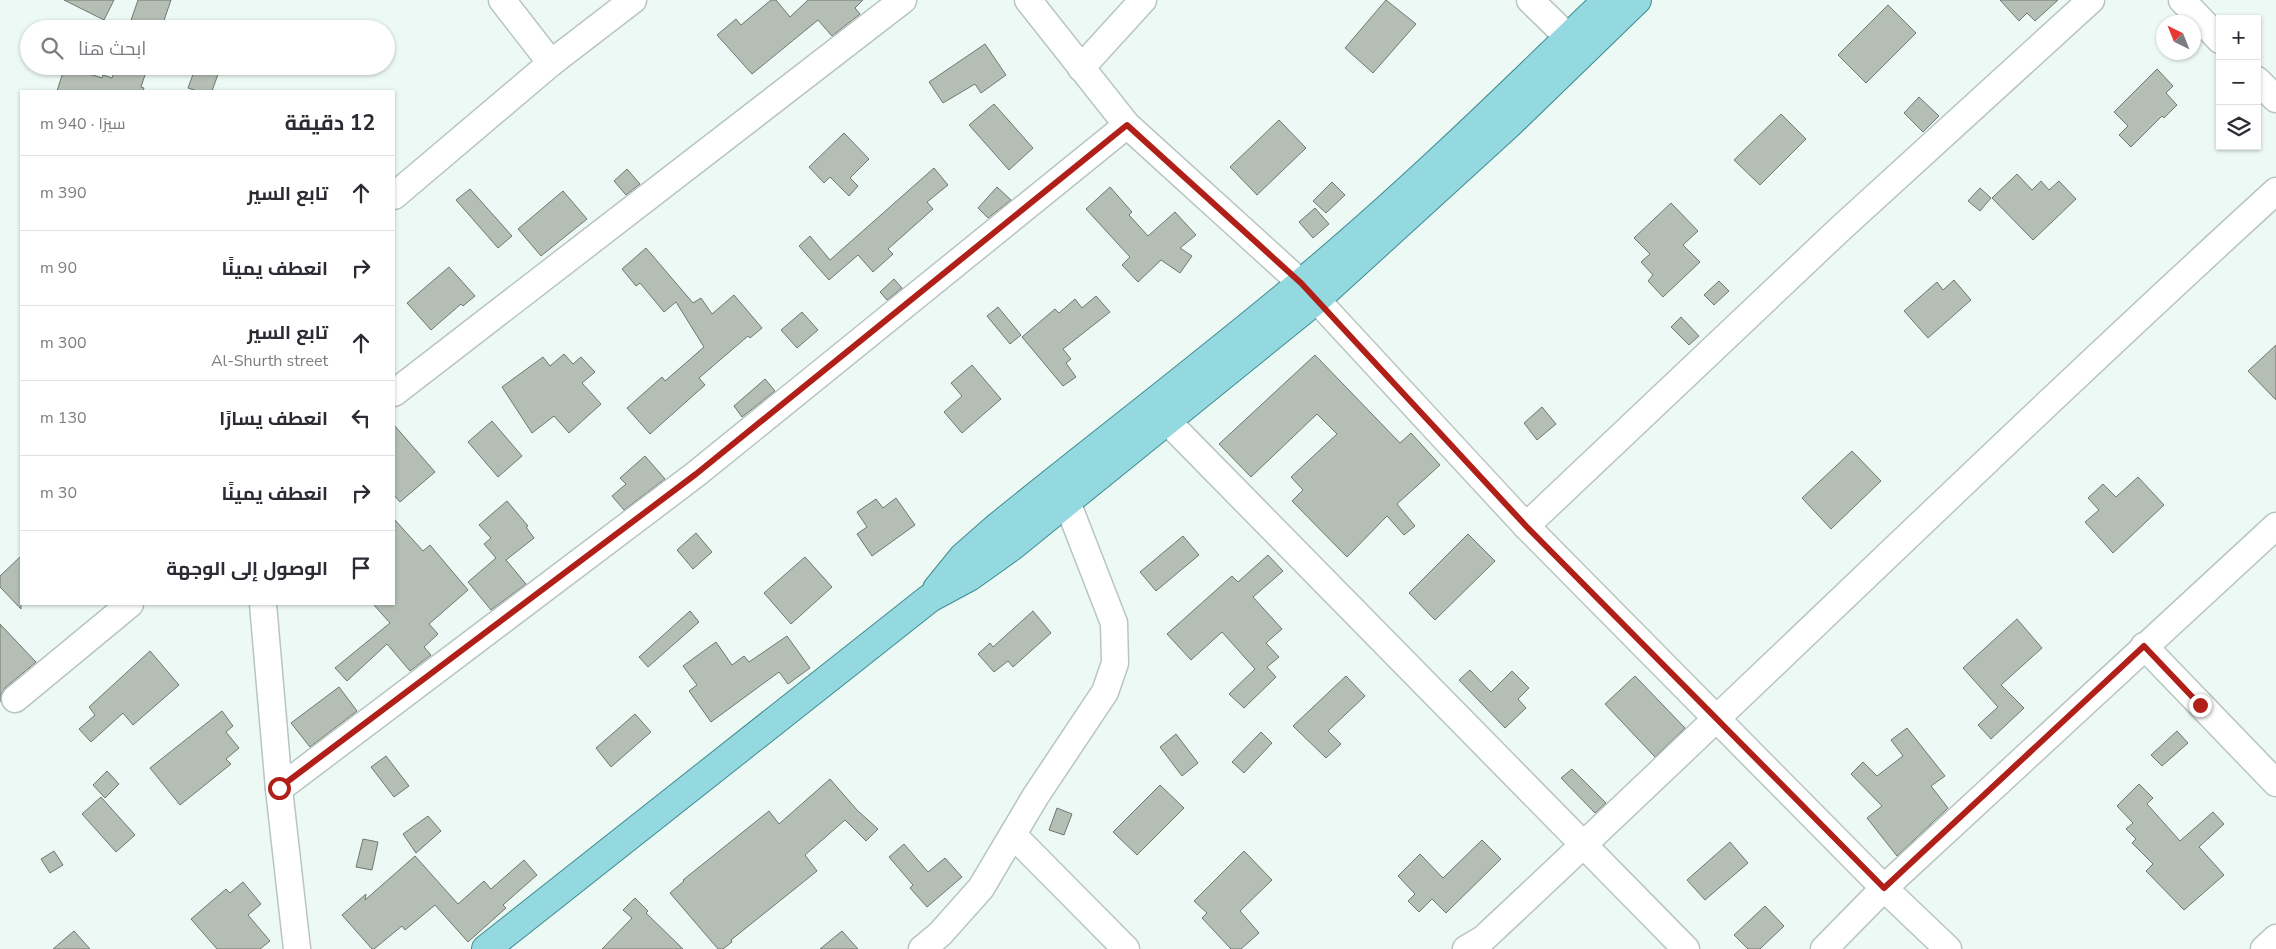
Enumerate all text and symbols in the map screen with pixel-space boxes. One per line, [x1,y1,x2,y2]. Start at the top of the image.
north arrow [2156,15,2201,60]
map controls [2216,15,2261,150]
button: + [2216,15,2261,60]
search box [20,20,395,75]
icon: search [38,34,66,62]
text: ابحث هنا [78,36,146,62]
button: − [2216,60,2261,105]
button: layers [2216,105,2261,150]
text: 12 دقيقة [285,109,375,137]
text: سيرًا · 940 m [40,113,126,135]
icon: ahead [347,179,375,207]
text: تابع السير [247,181,328,207]
text: 390 m [40,182,87,204]
icon: right [347,254,375,282]
text: انعطف يمينًا [222,256,328,282]
text: 90 m [40,257,77,279]
text: تابع السير [247,320,328,346]
icon: ahead [347,329,375,357]
text: 300 m [40,332,87,354]
text: Al-Shurth street [211,350,328,372]
icon: left [347,404,375,432]
text: انعطف يسارًا [219,406,328,432]
text: 130 m [40,407,87,429]
icon: right [347,479,375,507]
text: انعطف يمينًا [222,481,328,507]
text: 30 m [40,482,77,504]
icon: arrive [347,554,375,582]
text: الوصول إلى الوجهة [166,556,328,582]
route end [2189,694,2212,717]
route start [268,777,291,800]

